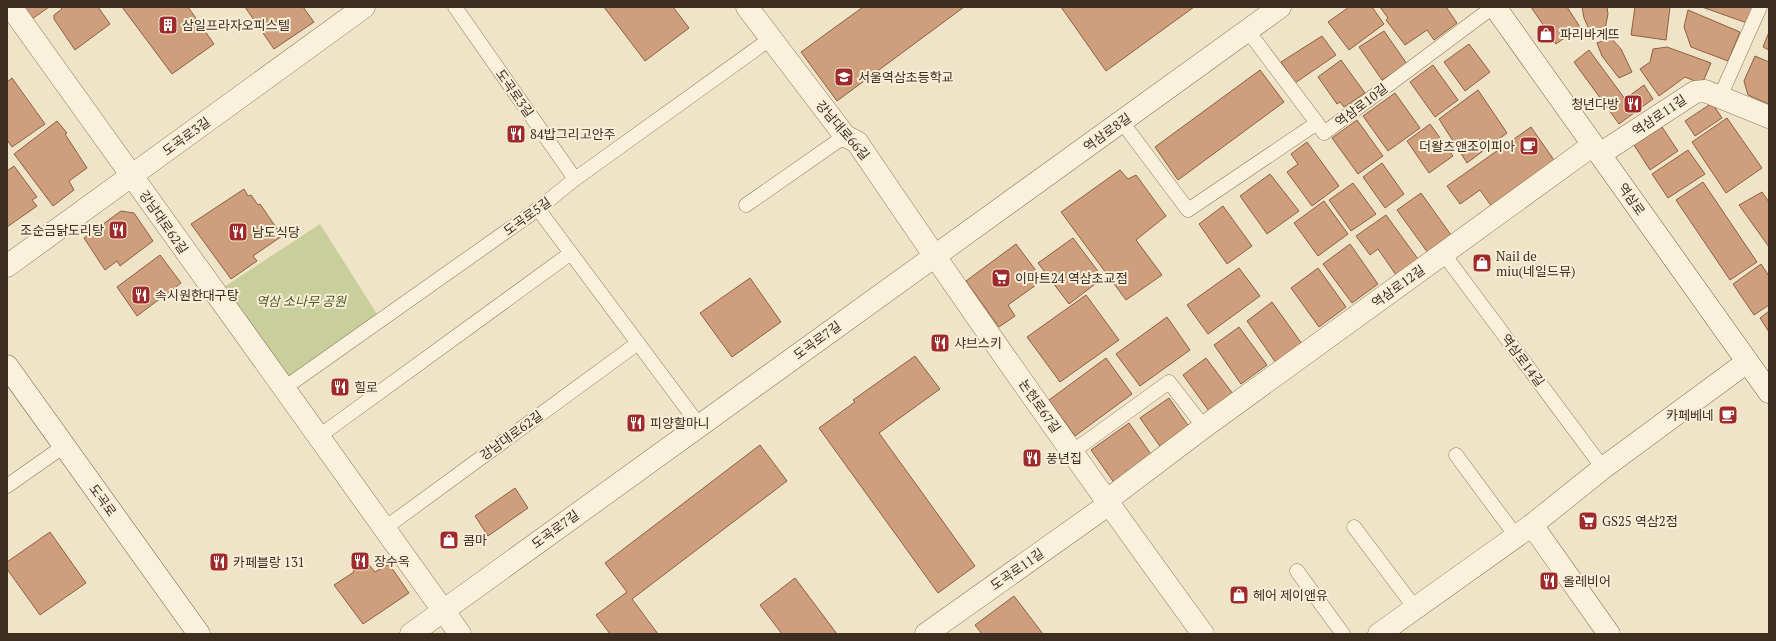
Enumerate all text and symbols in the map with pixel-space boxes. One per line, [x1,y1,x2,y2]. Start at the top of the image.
building icon: 삼일프라자오피스텔 [157,14,179,36]
place label: 삼일프라자오피스텔 [182,16,290,34]
shop icon: 파리바게뜨 [1535,23,1557,45]
place label: 파리바게뜨 [1560,25,1620,43]
street label: 도곡로3길 [492,65,538,121]
school or university icon: 서울역삼초등학교 [833,66,855,88]
place label: 서울역삼초등학교 [858,68,954,86]
street label: 역삼로10길 [1331,79,1391,131]
street label: 역삼로11길 [1628,90,1690,140]
restaurant icon: 청년다방 [1622,93,1644,115]
place label: 청년다방 [1571,95,1619,113]
street label: 강남대로66길 [812,96,874,164]
street label: 역삼로8길 [1080,109,1134,155]
street label: 도곡로3길 [159,113,213,159]
restaurant icon: 84밥그리고안주 [505,123,527,145]
place label: 84밥그리고안주 [530,125,616,143]
cafe icon: 더왈츠앤조이피아 [1518,135,1540,157]
place label: 더왈츠앤조이피아 [1419,137,1515,155]
street label: 역삼로 [1614,179,1650,219]
street label: 강남대로62길 [135,187,193,257]
street label: 도곡로5길 [500,193,554,239]
restaurant icon: 조순금닭도리탕 [107,219,129,241]
place label: 조순금닭도리탕 [20,221,104,239]
restaurant icon: 남도식당 [227,221,249,243]
place label: 남도식당 [252,223,300,241]
place label: Nail de miu(네일드뮤) [1496,247,1575,280]
shop icon: Nail de miu(네일드뮤) [1471,252,1493,274]
street label: 역삼로12길 [1368,261,1428,311]
supermarket icon: 이마트24 역삼초교점 [990,267,1012,289]
place label: 이마트24 역삼초교점 [1015,269,1128,287]
restaurant icon: 속시원한대구탕 [130,284,152,306]
place label: 속시원한대구탕 [155,286,239,304]
park label: 역삼 소나무 공원 [256,292,347,310]
street label: 도곡로7길 [790,317,844,363]
street label: 역삼로14길 [1497,330,1549,390]
restaurant icon: 샤브스키 [929,332,951,354]
place label: 샤브스키 [954,334,1002,352]
restaurant icon: 힐로 [329,376,351,398]
street label: 논현로67길 [1015,376,1065,436]
place label: 힐로 [354,378,378,396]
cafe icon: 카페베네 [1717,404,1739,426]
street label: 강남대로62길 [476,406,546,464]
place label: 카페베네 [1666,406,1714,424]
restaurant icon: 피양할마니 [625,412,647,434]
place label: 피양할마니 [650,414,710,432]
restaurant icon: 풍년집 [1021,447,1043,469]
place label: 풍년집 [1046,449,1082,467]
street label: 도곡로 [85,480,121,520]
street label: 도곡로7길 [528,506,582,552]
supermarket icon: GS25 역삼2점 [1577,510,1599,532]
place label: GS25 역삼2점 [1602,512,1678,530]
shop icon: 콤마 [438,529,460,551]
place label: 콤마 [463,531,487,549]
street label: 도곡로11길 [987,544,1047,594]
restaurant icon: 장수옥 [349,550,371,572]
restaurant icon: 카페블랑 131 [208,551,230,573]
place label: 장수옥 [374,552,410,570]
place label: 카페블랑 131 [233,553,305,571]
restaurant icon: 올레비어 [1538,570,1560,592]
place label: 올레비어 [1563,572,1611,590]
shop icon: 헤어 제이앤유 [1228,584,1250,606]
place label: 헤어 제이앤유 [1253,586,1328,604]

